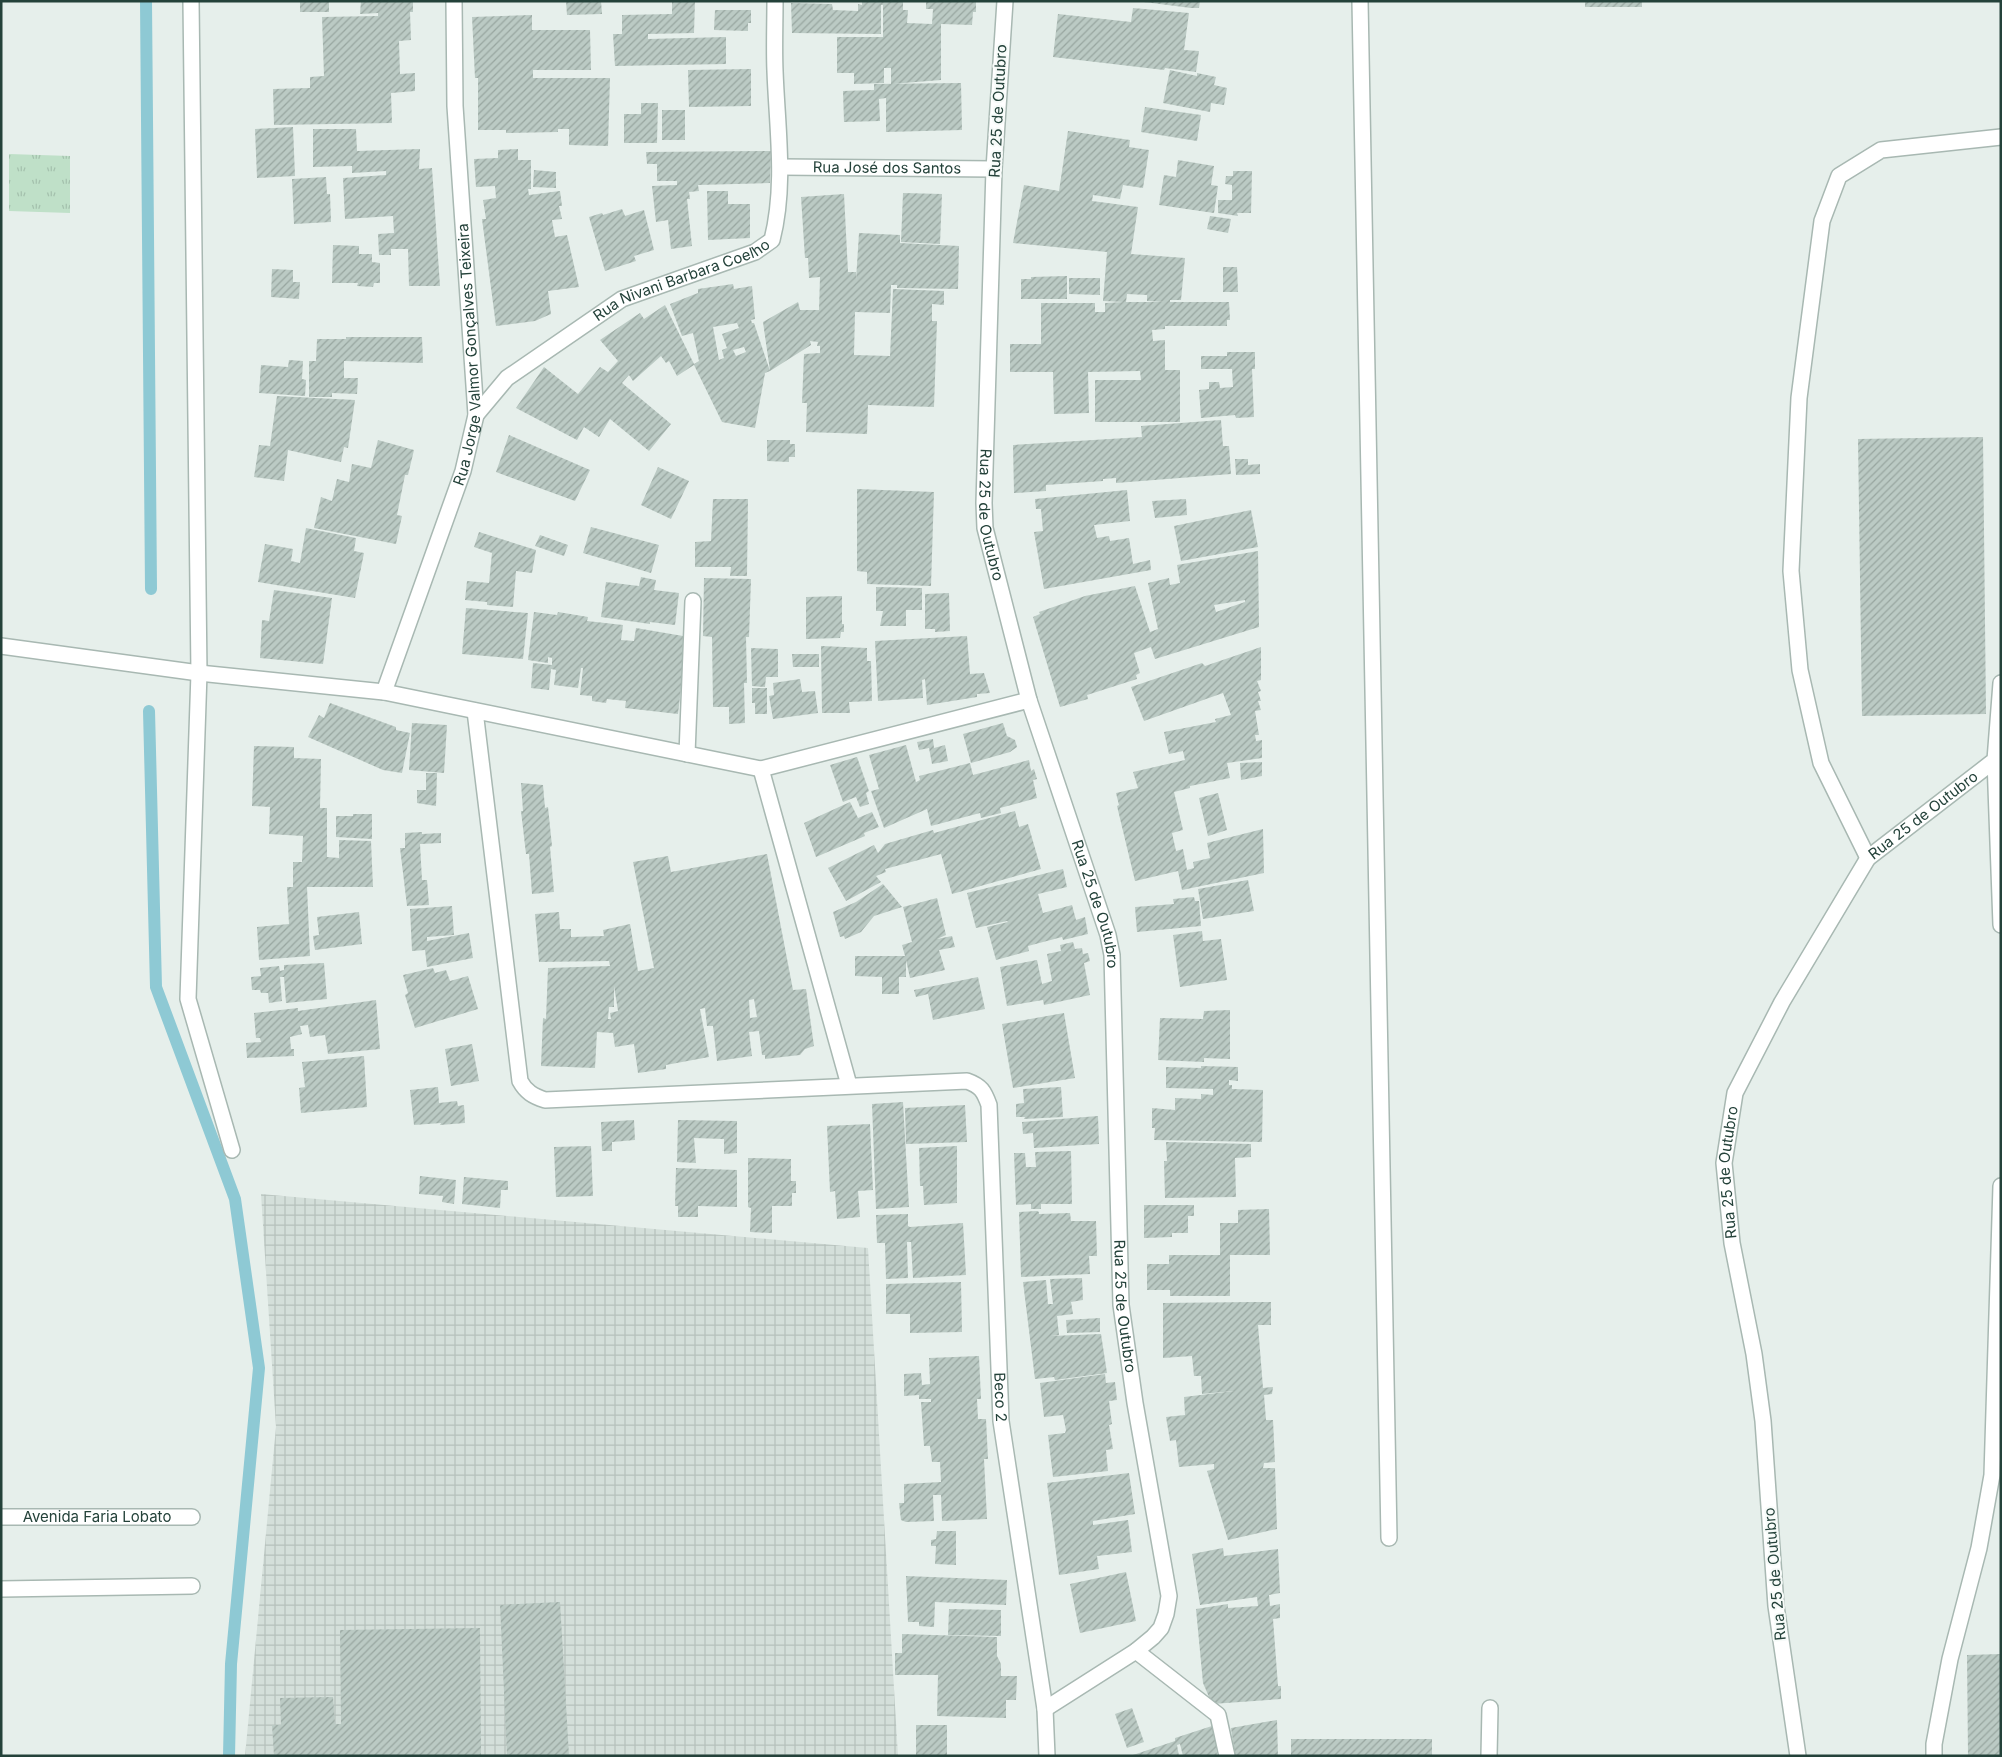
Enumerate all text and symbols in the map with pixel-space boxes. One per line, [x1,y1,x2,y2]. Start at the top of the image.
street label: Rua 25 de Outubro [985,44,1010,178]
street label: Rua José dos Santos [813,157,961,178]
street label: Rua Jorge Valmor Gonçalves Teixeira [449,223,485,488]
street label: Rua Nivani Barbara Coelho [589,234,773,325]
street label: Rua 25 de Outubro [975,448,1008,583]
street label: Rua 25 de Outubro [1864,767,1982,863]
street label: Rua 25 de Outubro [1068,837,1122,969]
street label: Rua 25 de Outubro [1714,1105,1742,1240]
street label: Rua 25 de Outubro [1110,1239,1141,1374]
street label: Beco 2 [990,1372,1011,1422]
street label: Avenida Faria Lobato [23,1507,171,1526]
street label: Rua 25 de Outubro [1759,1507,1790,1641]

